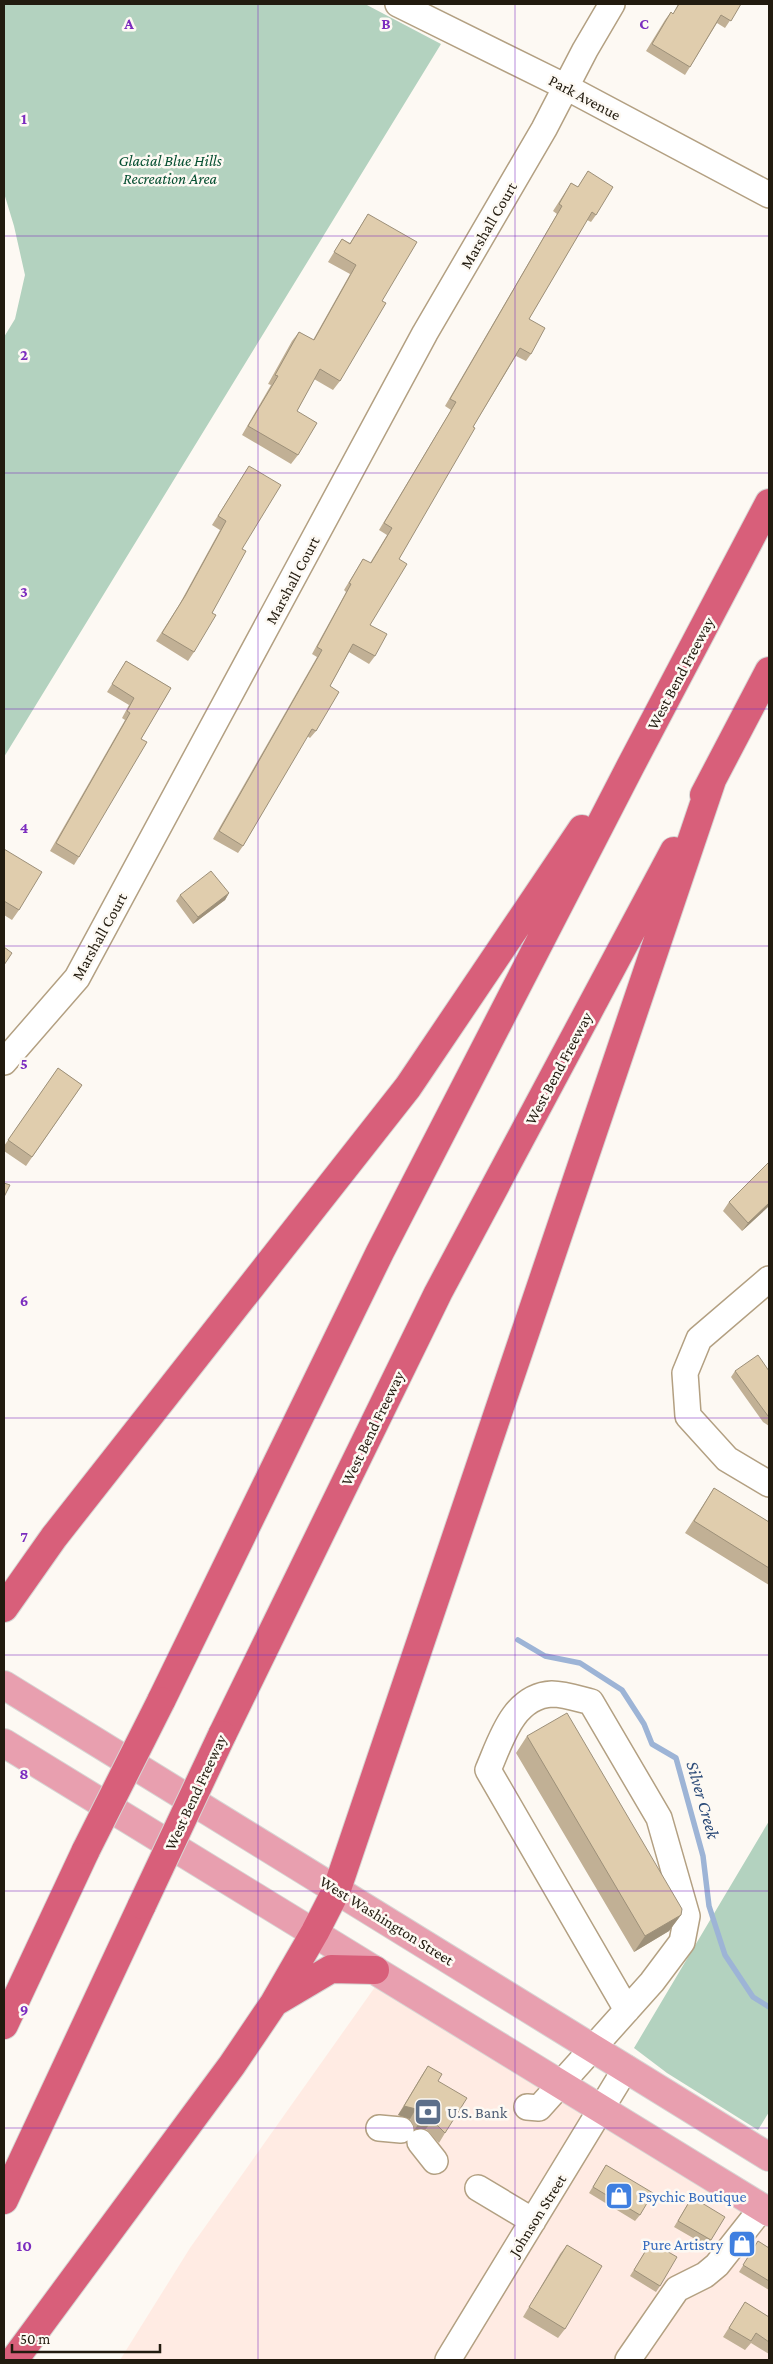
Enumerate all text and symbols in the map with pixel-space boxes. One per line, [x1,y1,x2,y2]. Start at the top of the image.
text: A [123,15,134,32]
text: B [381,15,391,32]
text: C [639,15,649,32]
street label: Park Avenue [546,71,623,123]
text: 1 [21,110,27,127]
park label: Glacial Blue Hills Recreation Area [118,152,222,187]
street label: Marshall Court [457,179,520,271]
text: 2 [20,346,28,363]
street label: Marshall Court [262,533,323,627]
text: 3 [20,583,28,600]
street label: West Bend Freeway [644,614,718,733]
text: 4 [20,819,29,836]
street label: Marshall Court [69,889,131,983]
street label: West Bend Freeway [522,1009,596,1128]
text: 5 [20,1055,28,1072]
text: 6 [20,1292,28,1309]
street label: West Bend Freeway [337,1368,409,1489]
text: 7 [20,1528,28,1545]
street label: West Bend Freeway [161,1731,231,1853]
water label: Silver Creek [682,1759,724,1842]
text: 8 [19,1765,29,1782]
street label: West Washington Street [316,1872,457,1970]
text: 9 [20,2001,28,2018]
bank icon: U.S. Bank [413,2097,443,2127]
place label: U.S. Bank [447,2104,508,2121]
street label: Johnson Street [504,2171,571,2261]
shop icon: Psychic Boutique [604,2181,634,2211]
place label: Psychic Boutique [638,2188,747,2206]
shop icon: Pure Artistry [727,2229,757,2259]
place label: Pure Artistry [642,2236,724,2254]
text: 10 [16,2237,32,2254]
scale bar [12,2322,160,2354]
text: 50 m [20,2331,50,2347]

